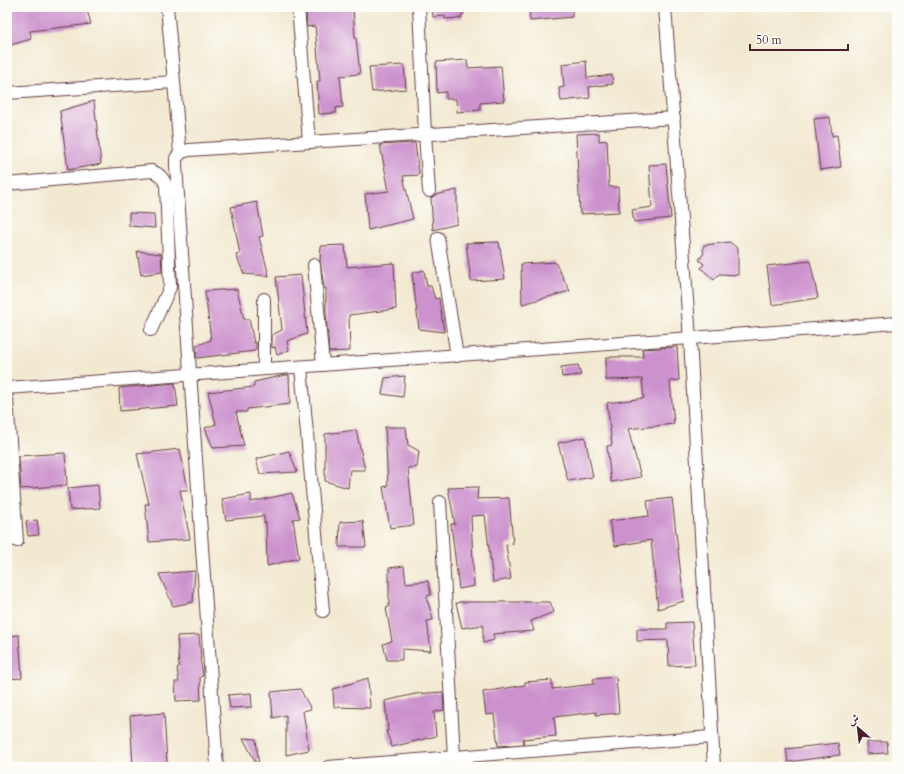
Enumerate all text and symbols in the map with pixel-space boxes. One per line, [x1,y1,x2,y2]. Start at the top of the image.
scale bar [750,26,848,52]
text: 50 m [756,32,783,48]
north arrow [838,708,878,748]
text: ش [845,710,862,729]

